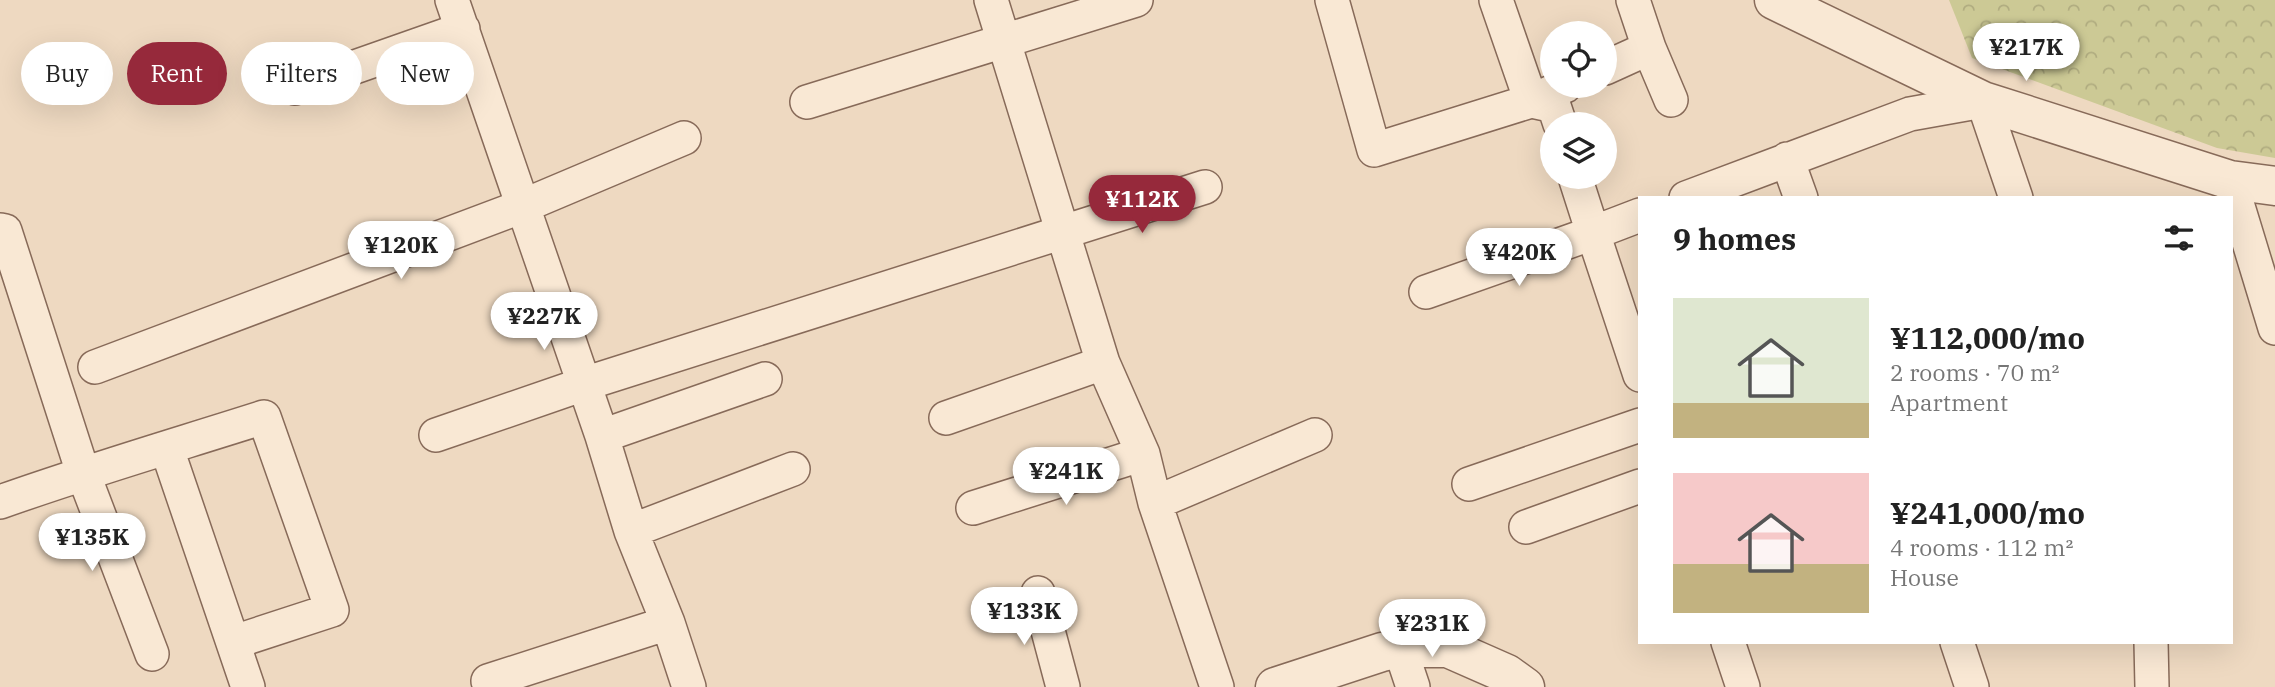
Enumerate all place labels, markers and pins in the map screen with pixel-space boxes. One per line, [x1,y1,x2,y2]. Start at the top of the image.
pin: ¥217K [1977,24,2075,83]
pin: ¥112K [1093,176,1191,235]
pin: ¥120K [352,222,450,281]
pin: ¥420K [1470,229,1568,288]
pin: ¥227K [495,292,593,352]
pin: ¥241K [1017,448,1115,507]
pin: ¥135K [43,514,141,573]
pin: ¥133K [975,588,1073,647]
pin: ¥231K [1383,600,1481,659]

